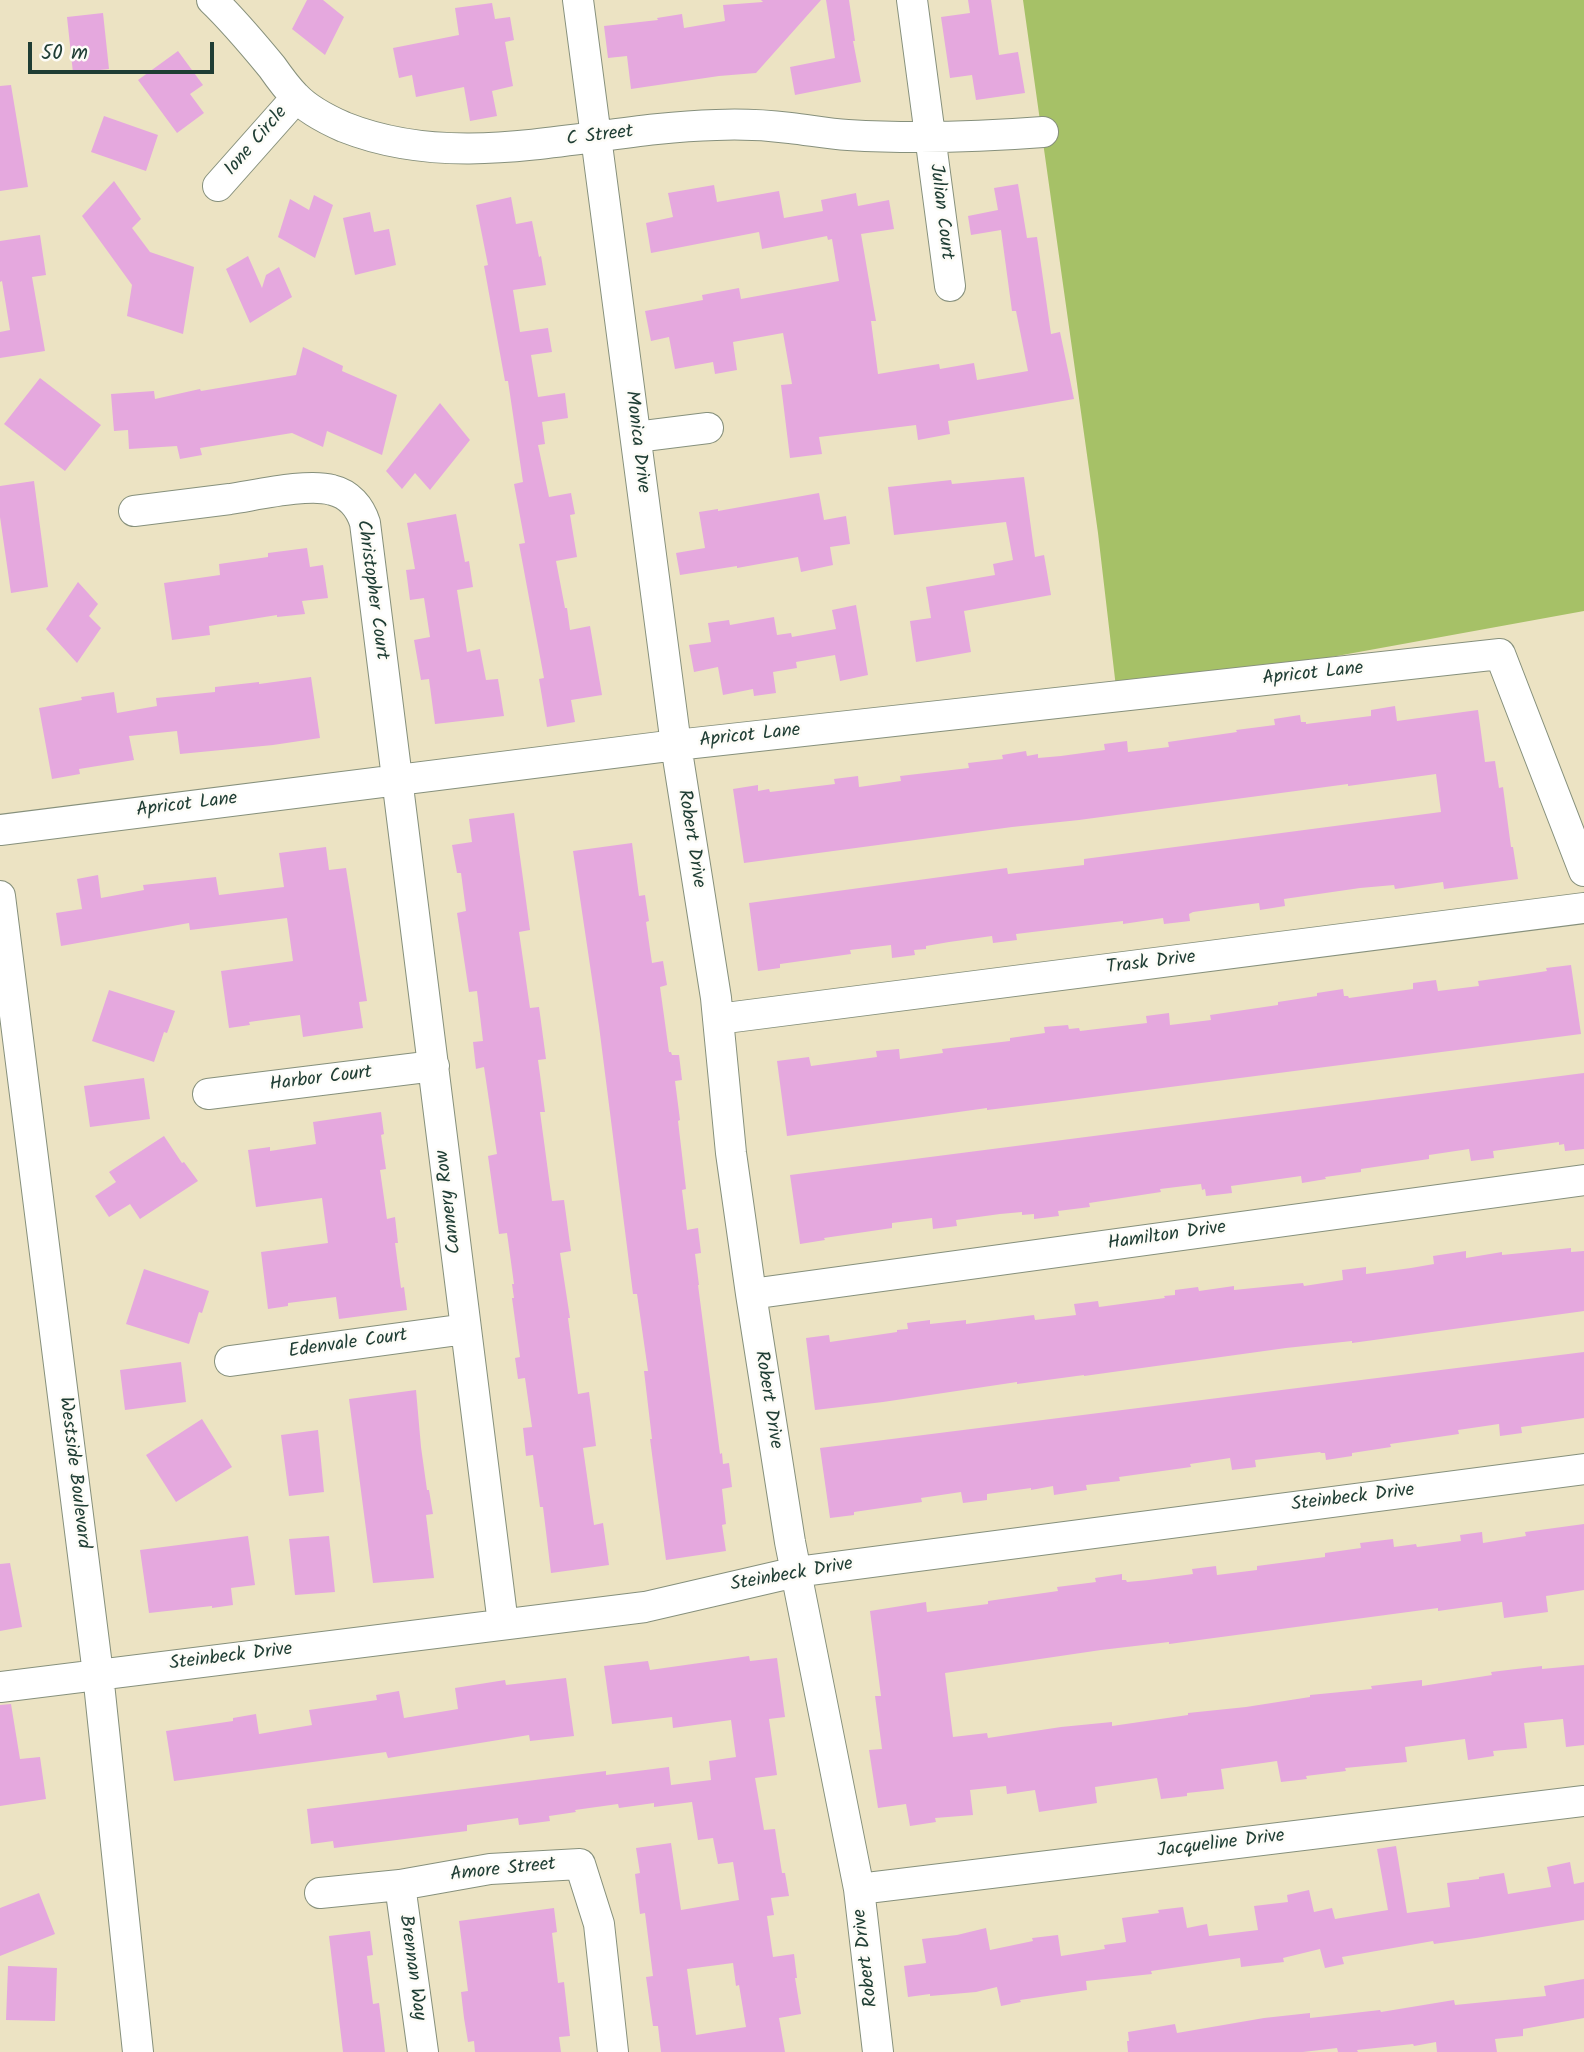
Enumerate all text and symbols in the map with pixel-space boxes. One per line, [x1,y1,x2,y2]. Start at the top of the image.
scale bar [32,28,217,72]
text: 50 m [41,37,88,70]
street label: Ione Circle [221,103,293,181]
street label: C Street [565,122,635,152]
street label: Julian Court [923,163,957,261]
street label: Monica Drive [618,390,654,494]
street label: Christopher Court [350,519,392,661]
street label: Apricot Lane [1261,658,1365,692]
street label: Apricot Lane [698,720,802,754]
street label: Robert Drive [671,788,709,890]
street label: Apricot Lane [135,789,239,823]
street label: Trask Drive [1105,947,1197,981]
street label: Harbor Court [268,1062,374,1098]
street label: Cannery Row [432,1149,468,1255]
street label: Hamilton Drive [1106,1217,1228,1257]
street label: Edenvale Court [287,1325,409,1365]
street label: Robert Drive [748,1349,786,1451]
street label: Westside Boulevard [52,1396,94,1550]
street label: Steinbeck Drive [1290,1480,1416,1518]
street label: Steinbeck Drive [729,1554,855,1598]
street label: Steinbeck Drive [168,1639,294,1677]
street label: Jacqueline Drive [1156,1826,1286,1864]
street label: Amore Street [449,1854,557,1888]
street label: Robert Drive [850,1907,884,2009]
street label: Brennan Way [392,1914,430,2022]

